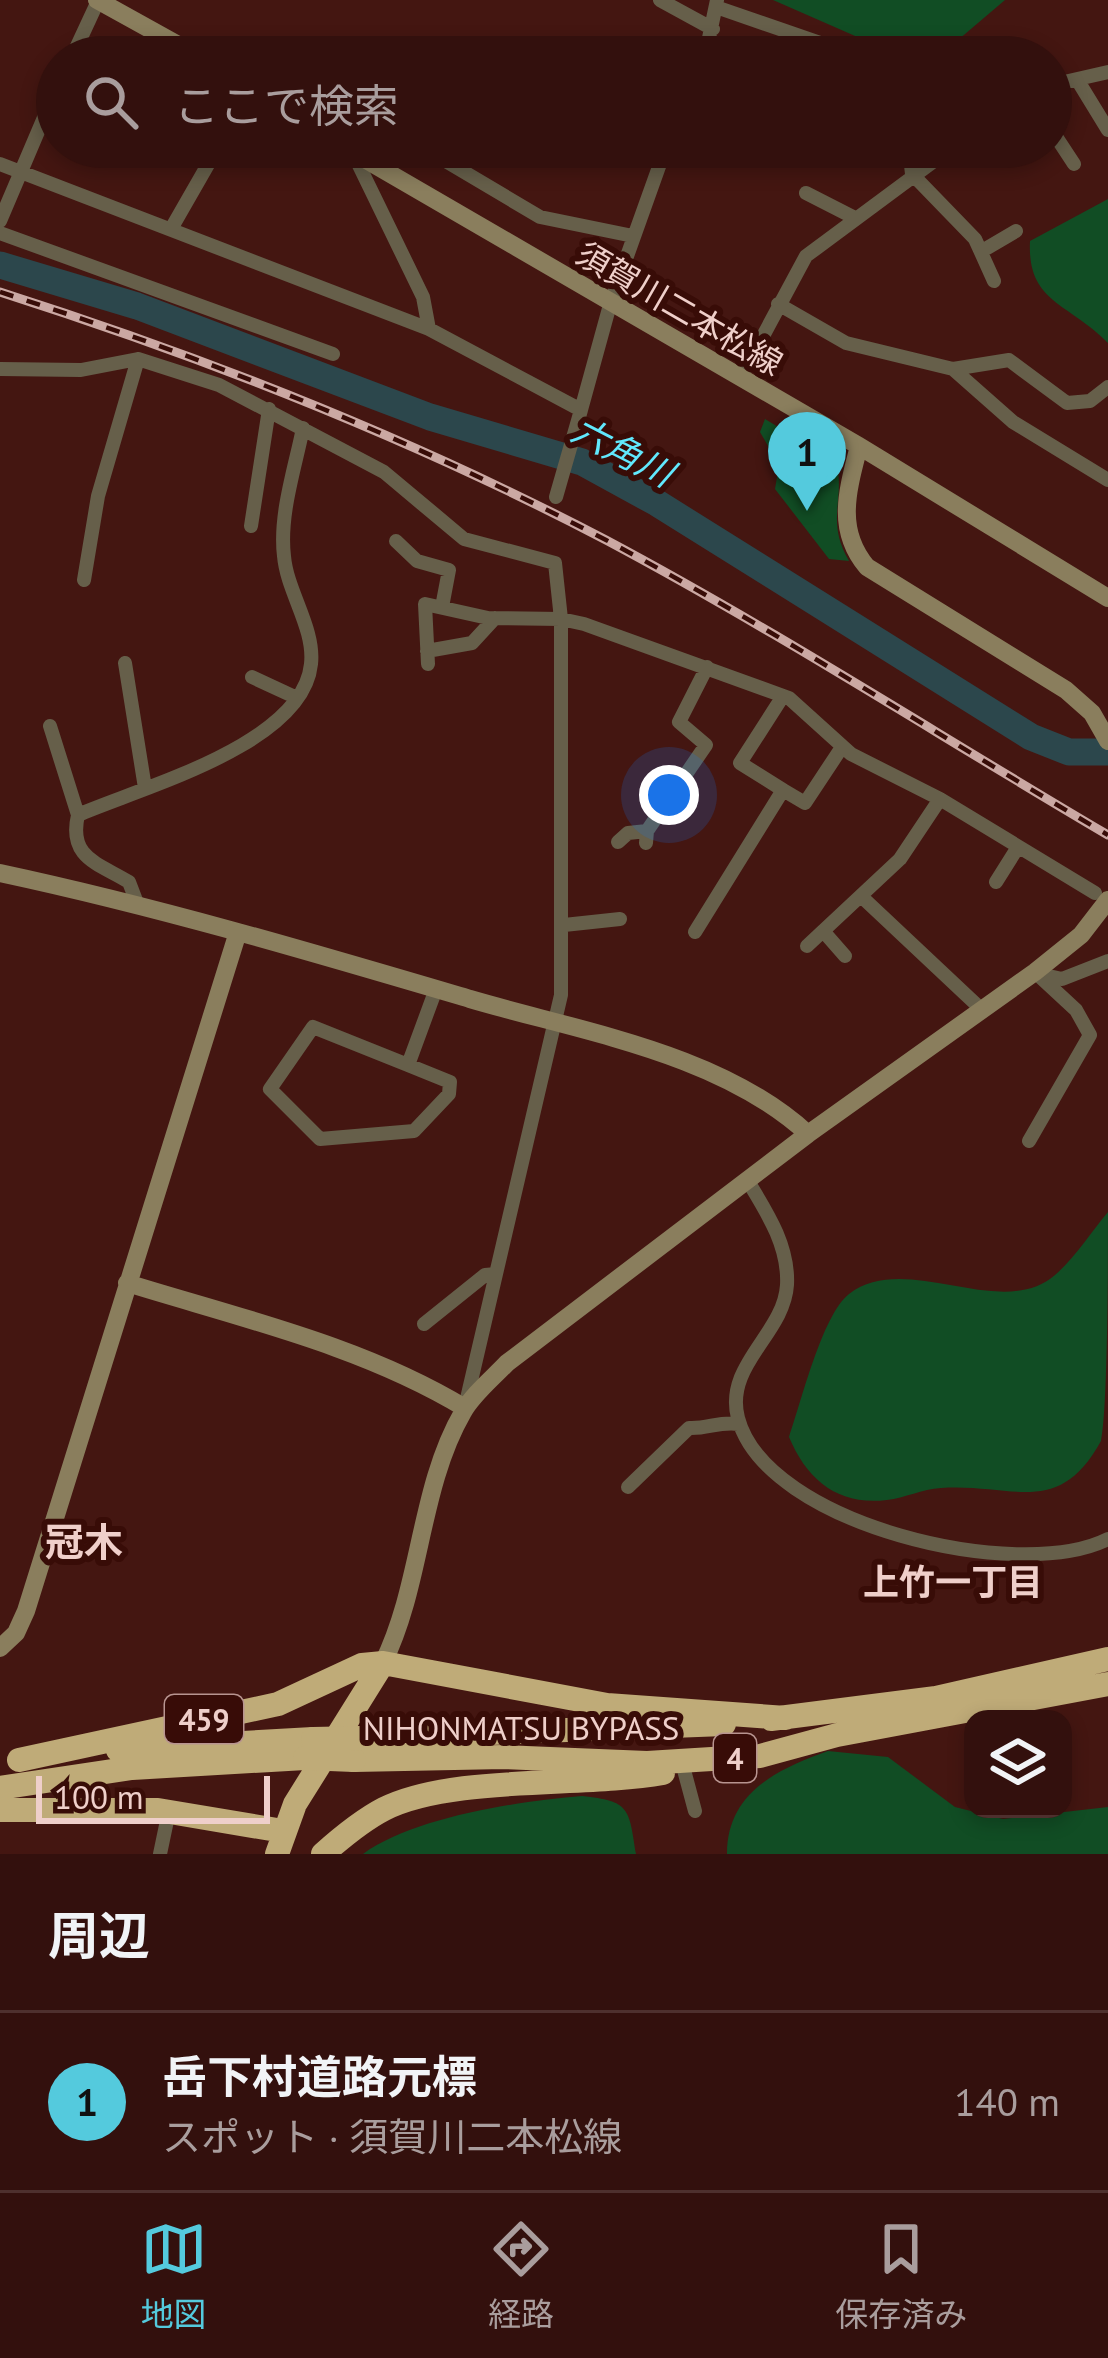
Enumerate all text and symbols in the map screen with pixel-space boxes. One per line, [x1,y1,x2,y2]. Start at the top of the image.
search box [36,36,1072,168]
icon: search [78,69,144,135]
text: ここで検索 [174,76,399,134]
street label: 須賀川二本松線 [569,232,791,384]
water label: 六角川 [564,406,685,498]
pin: 1 [768,412,846,511]
your location [639,765,699,825]
district label: 冠木 [45,1516,123,1567]
district label: 上竹一丁目 [863,1558,1043,1605]
road number: 459 [165,1695,243,1743]
street label: NIHONMATSU BYPASS [363,1706,679,1749]
map controls [964,1710,1072,1818]
button: layers [964,1710,1072,1818]
road number: 4 [714,1734,756,1782]
scale bar [36,1770,270,1823]
text: 100 m [54,1775,144,1818]
text: 周辺 [48,1902,150,1968]
text: 岳下村道路元標 [162,2047,477,2105]
text: 1 [76,2076,98,2127]
text: 140 m [954,2076,1060,2127]
text: スポット · 須賀川二本松線 [162,2111,622,2162]
tab: 地図 [141,2216,207,2336]
tab: 経路 [488,2216,554,2336]
tab: 保存済み [835,2216,967,2336]

